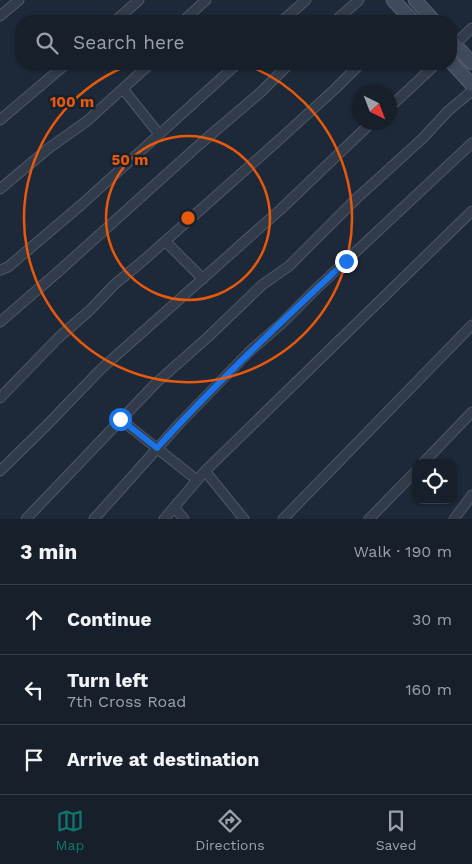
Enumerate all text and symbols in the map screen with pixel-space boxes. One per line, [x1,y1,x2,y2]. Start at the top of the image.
search box [15,15,457,70]
icon: search [33,29,61,57]
text: Search here [73,31,184,54]
north arrow [352,85,397,130]
text: 100 m [50,93,94,111]
text: 50 m [112,151,148,169]
centre of rings [179,209,197,227]
route end [335,250,358,273]
route start [109,408,132,431]
map controls [412,459,457,504]
button: locate [412,459,457,504]
text: 3 min [20,539,77,564]
text: Walk · 190 m [354,542,452,561]
icon: ahead [20,606,48,634]
text: Continue [67,608,151,631]
text: 30 m [412,610,452,629]
text: Turn left [67,669,148,692]
icon: left [20,676,48,704]
text: 160 m [405,680,452,699]
text: 7th Cross Road [67,692,186,711]
icon: arrive [20,746,48,774]
text: Arrive at destination [67,748,259,771]
tab: Map [56,807,84,853]
tab: Directions [195,807,265,853]
tab: Saved [376,807,416,853]

